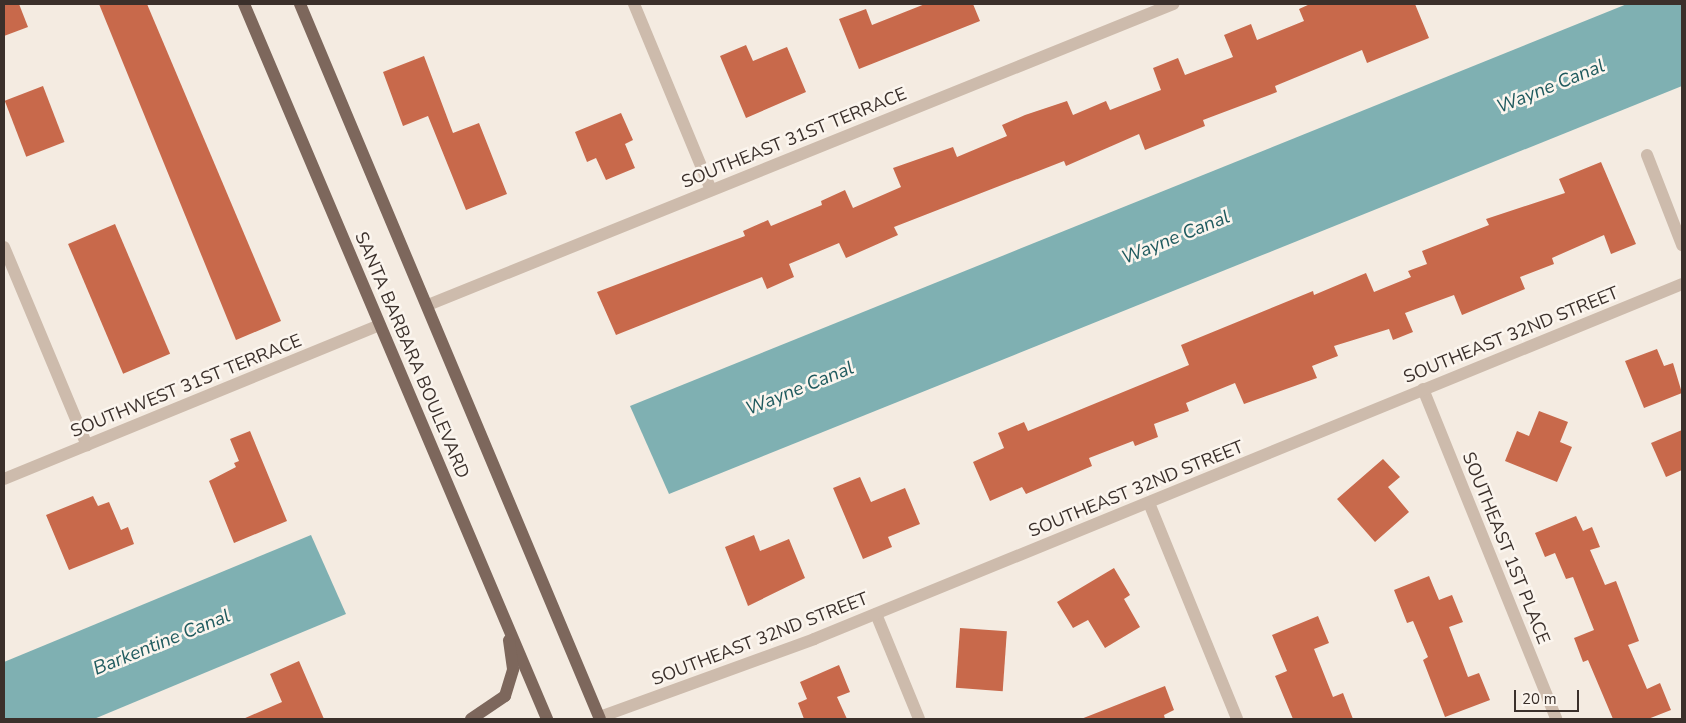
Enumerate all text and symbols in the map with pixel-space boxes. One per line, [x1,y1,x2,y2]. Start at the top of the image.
water label: Wayne Canal [1494,55,1608,119]
street label: SOUTHEAST 31ST TERRACE [678,83,910,193]
water label: Wayne Canal [1119,206,1233,270]
street label: SANTA BARBARA BOULEVARD [350,228,474,482]
street label: SOUTHEAST 32ND STREET [1400,282,1622,388]
street label: SOUTHWEST 31ST TERRACE [67,330,305,442]
water label: Wayne Canal [743,357,857,421]
street label: SOUTHEAST 32ND STREET [1025,436,1247,542]
street label: SOUTHEAST 1ST PLACE [1458,449,1554,647]
street label: SOUTHEAST 32ND STREET [649,588,871,690]
water label: Barkentine Canal [90,605,234,681]
scale bar [1516,680,1581,712]
text: 20 m [1522,689,1557,709]

